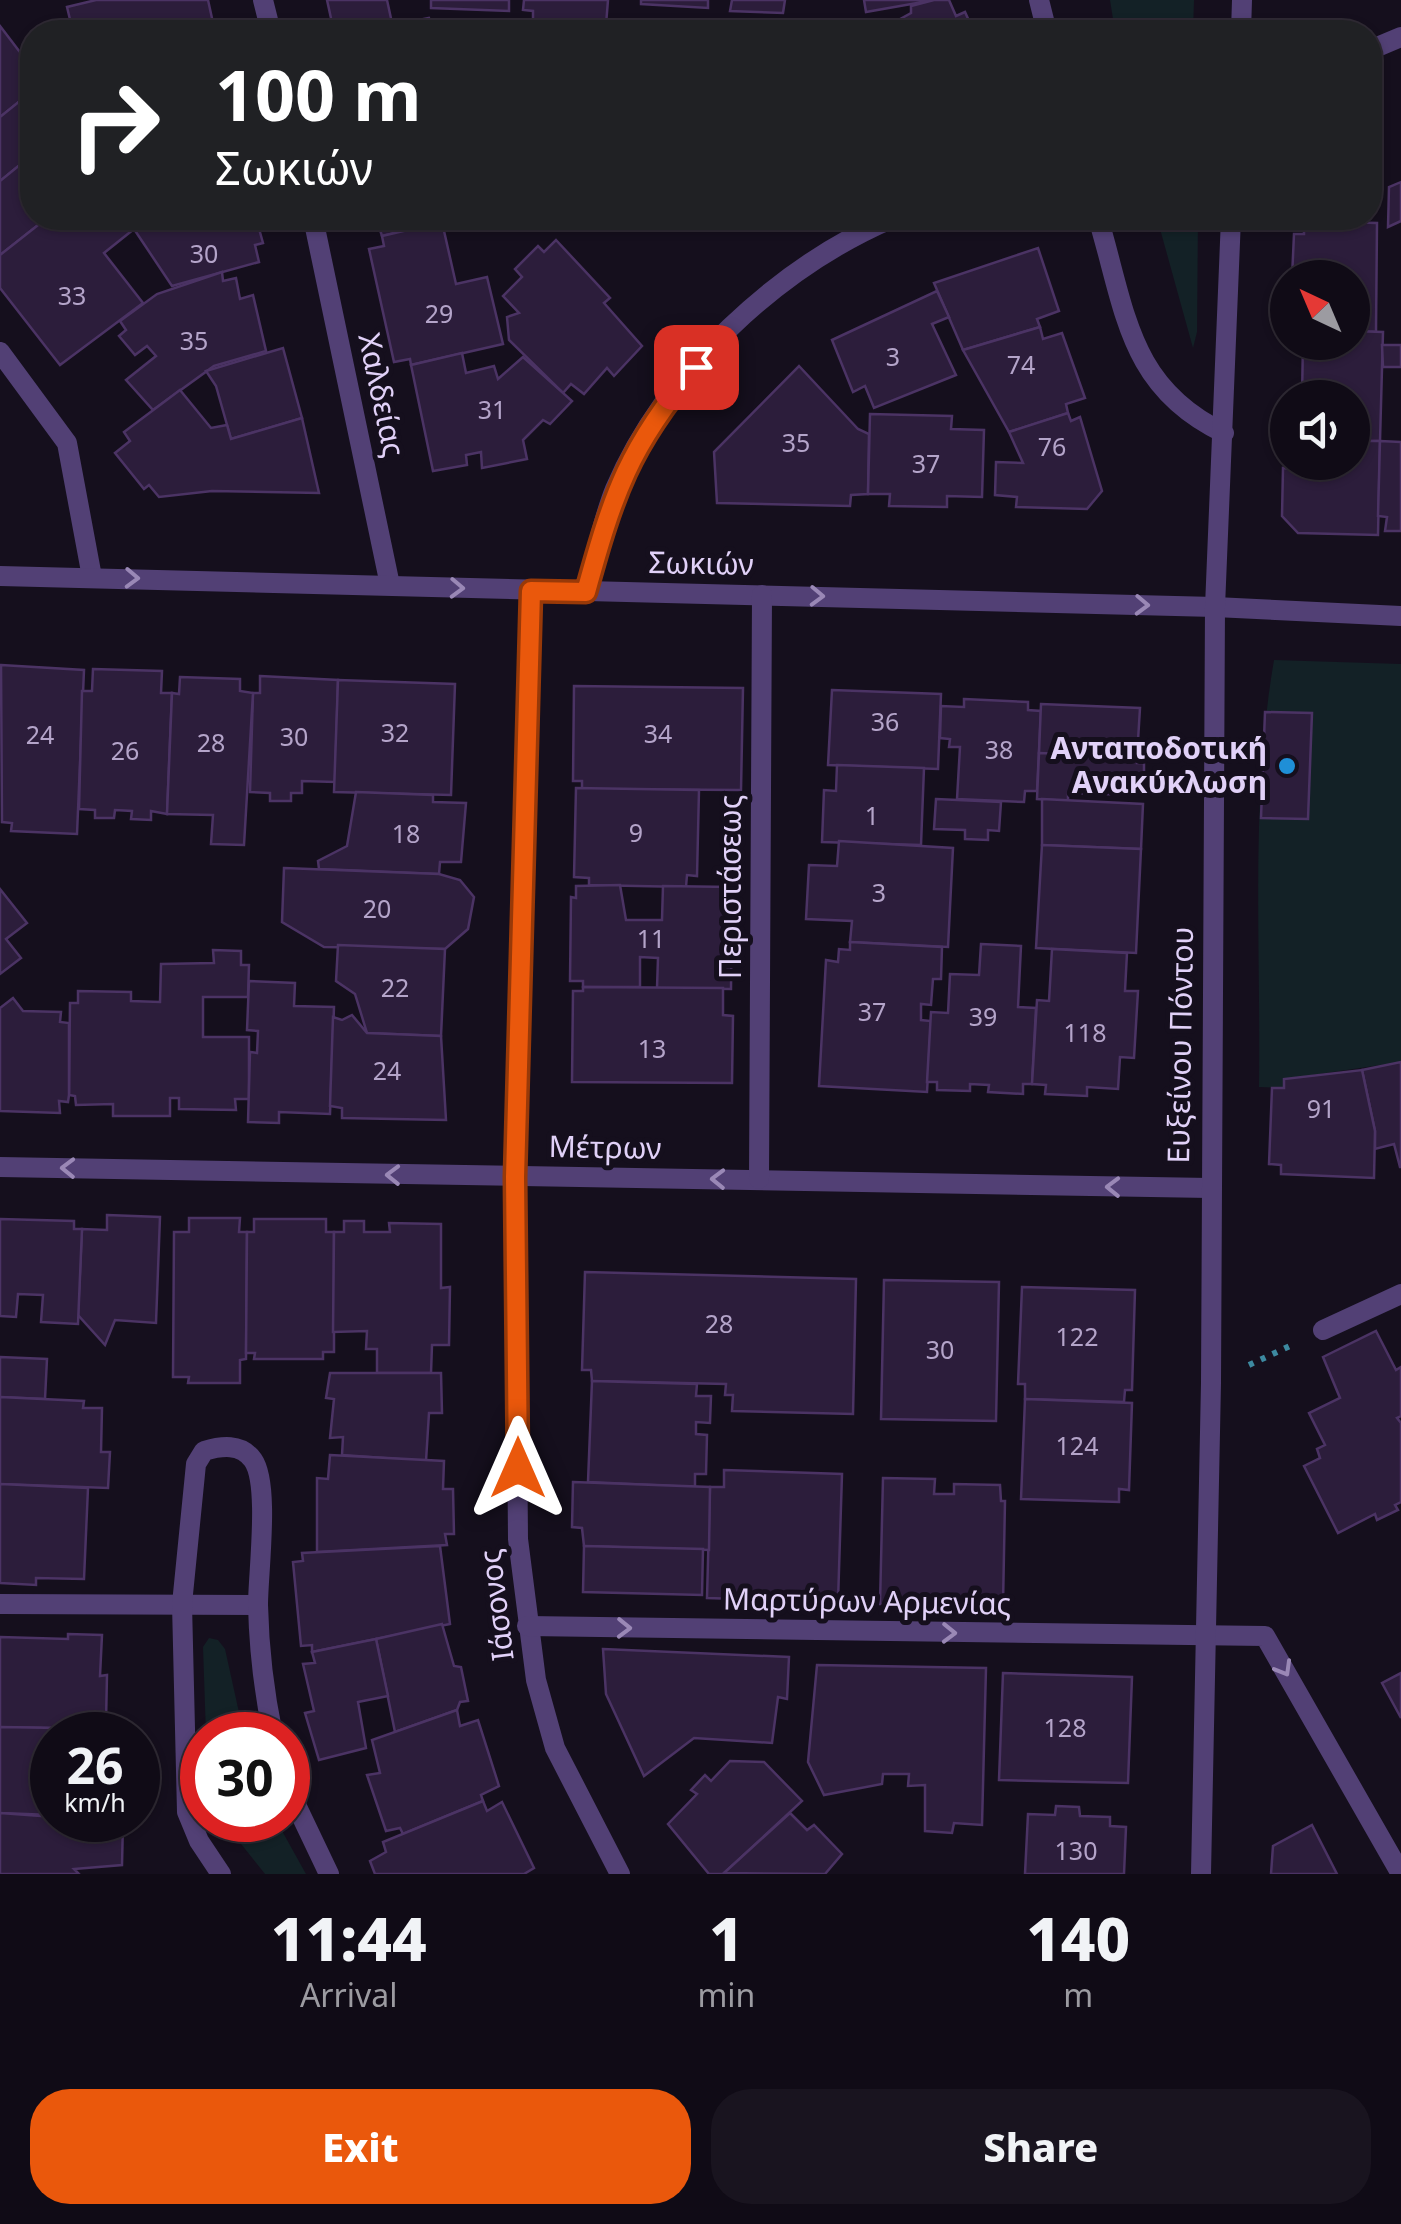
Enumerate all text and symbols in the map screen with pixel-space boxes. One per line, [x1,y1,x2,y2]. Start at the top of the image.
text: 100 m [215,46,422,142]
icon: right [50,60,180,190]
text: Σωκιών [215,137,373,198]
house number: 30 [190,236,218,270]
north arrow [1270,260,1370,360]
map controls [1270,260,1370,480]
house number: 33 [58,278,86,312]
house number: 29 [425,296,453,330]
house number: 35 [180,323,208,357]
pin [654,325,739,410]
street label: Χαλδείας [349,329,416,460]
house number: 3 [886,339,900,373]
icon: arrive [669,340,724,395]
house number: 74 [1007,347,1035,381]
button: sound [1270,380,1370,480]
house number: 31 [478,392,506,426]
house number: 35 [782,425,810,459]
house number: 76 [1038,429,1066,463]
house number: 37 [912,446,940,480]
street label: Σωκιών [648,541,754,584]
one-way arrow [125,568,141,589]
one-way arrow [450,577,466,598]
one-way arrow [810,586,826,607]
one-way arrow [1135,595,1151,616]
house number: 36 [871,704,899,738]
house number: 32 [381,715,409,749]
house number: 34 [644,716,672,750]
house number: 24 [26,717,54,751]
house number: 30 [280,719,308,753]
house number: 28 [197,725,225,759]
place label: Ανταποδοτική Ανακύκλωση [1050,727,1267,802]
house number: 38 [985,732,1013,766]
house number: 26 [111,733,139,767]
marker: Ανταποδοτική Ανακύκλωση [1276,755,1298,777]
street label: Περιστάσεως [709,795,750,979]
house number: 1 [865,798,879,832]
house number: 9 [629,815,643,849]
house number: 18 [392,816,420,850]
house number: 3 [872,875,886,909]
house number: 20 [363,891,391,925]
house number: 11 [637,921,665,955]
street label: Ευξείνου Πόντου [1157,926,1202,1164]
house number: 22 [381,970,409,1004]
house number: 37 [858,994,886,1028]
house number: 39 [969,999,997,1033]
house number: 118 [1064,1015,1106,1049]
house number: 13 [638,1031,666,1065]
house number: 24 [373,1053,401,1087]
house number: 91 [1307,1091,1335,1125]
street label: Μέτρων [548,1125,662,1168]
one-way arrow [59,1158,75,1179]
one-way arrow [384,1164,400,1185]
one-way arrow [709,1168,724,1190]
one-way arrow [1104,1176,1120,1197]
house number: 28 [705,1306,733,1340]
house number: 122 [1056,1319,1098,1353]
house number: 30 [926,1332,954,1366]
position arrow [466,1416,570,1520]
house number: 124 [1056,1428,1098,1462]
street label: Ιάσονος [468,1547,523,1663]
street label: Μαρτύρων Αρμενίας [723,1577,1011,1624]
one-way arrow [617,1617,633,1638]
one-way arrow [942,1622,958,1644]
one-way arrow [1271,1658,1291,1676]
house number: 128 [1044,1710,1086,1744]
speed limit sign: 30 [180,1712,310,1842]
text: 26 [66,1731,124,1799]
text: km/h [64,1785,126,1819]
house number: 130 [1055,1833,1097,1867]
text: 11:44 [271,1897,427,1979]
text: 1 [709,1897,744,1979]
text: 140 [1026,1897,1130,1979]
text: Arrival [300,1973,398,2016]
text: min [697,1973,755,2016]
text: m [1063,1973,1093,2016]
button: Exit [30,2089,691,2204]
button: Share [711,2089,1371,2204]

